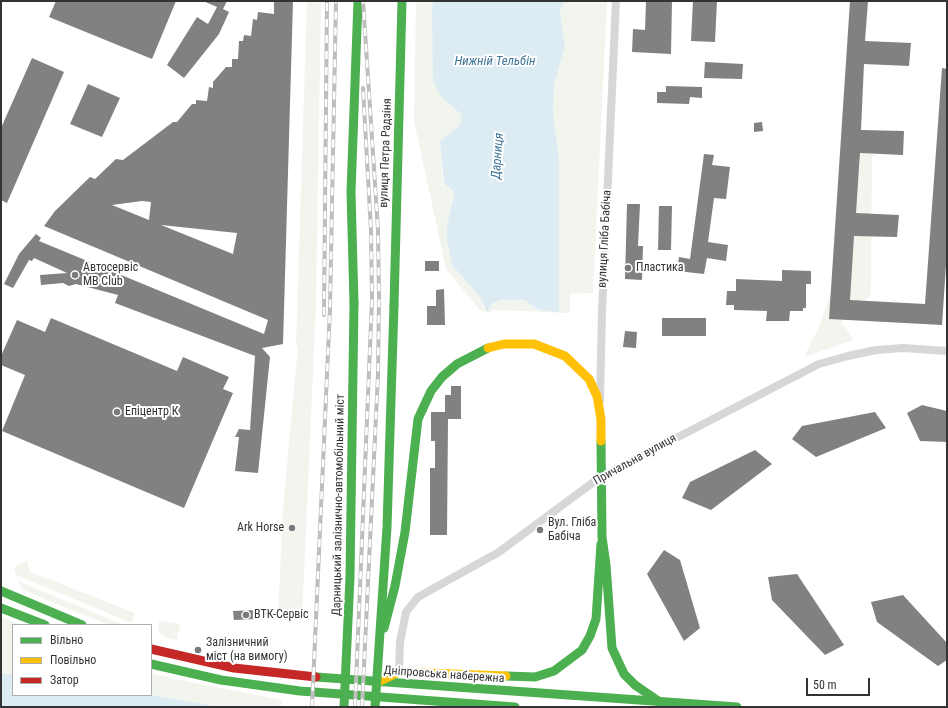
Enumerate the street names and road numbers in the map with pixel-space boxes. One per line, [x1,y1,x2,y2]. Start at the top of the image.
street label: вулиця Петра Радзіня [377,98,395,208]
street label: вулиця Гліба Бабіча [595,190,615,288]
street label: Дарницький залізнично-автомобільний міст [330,394,348,616]
street label: Причальна вулиця [591,431,679,489]
street label: Дніпровська набережна [383,664,505,686]

